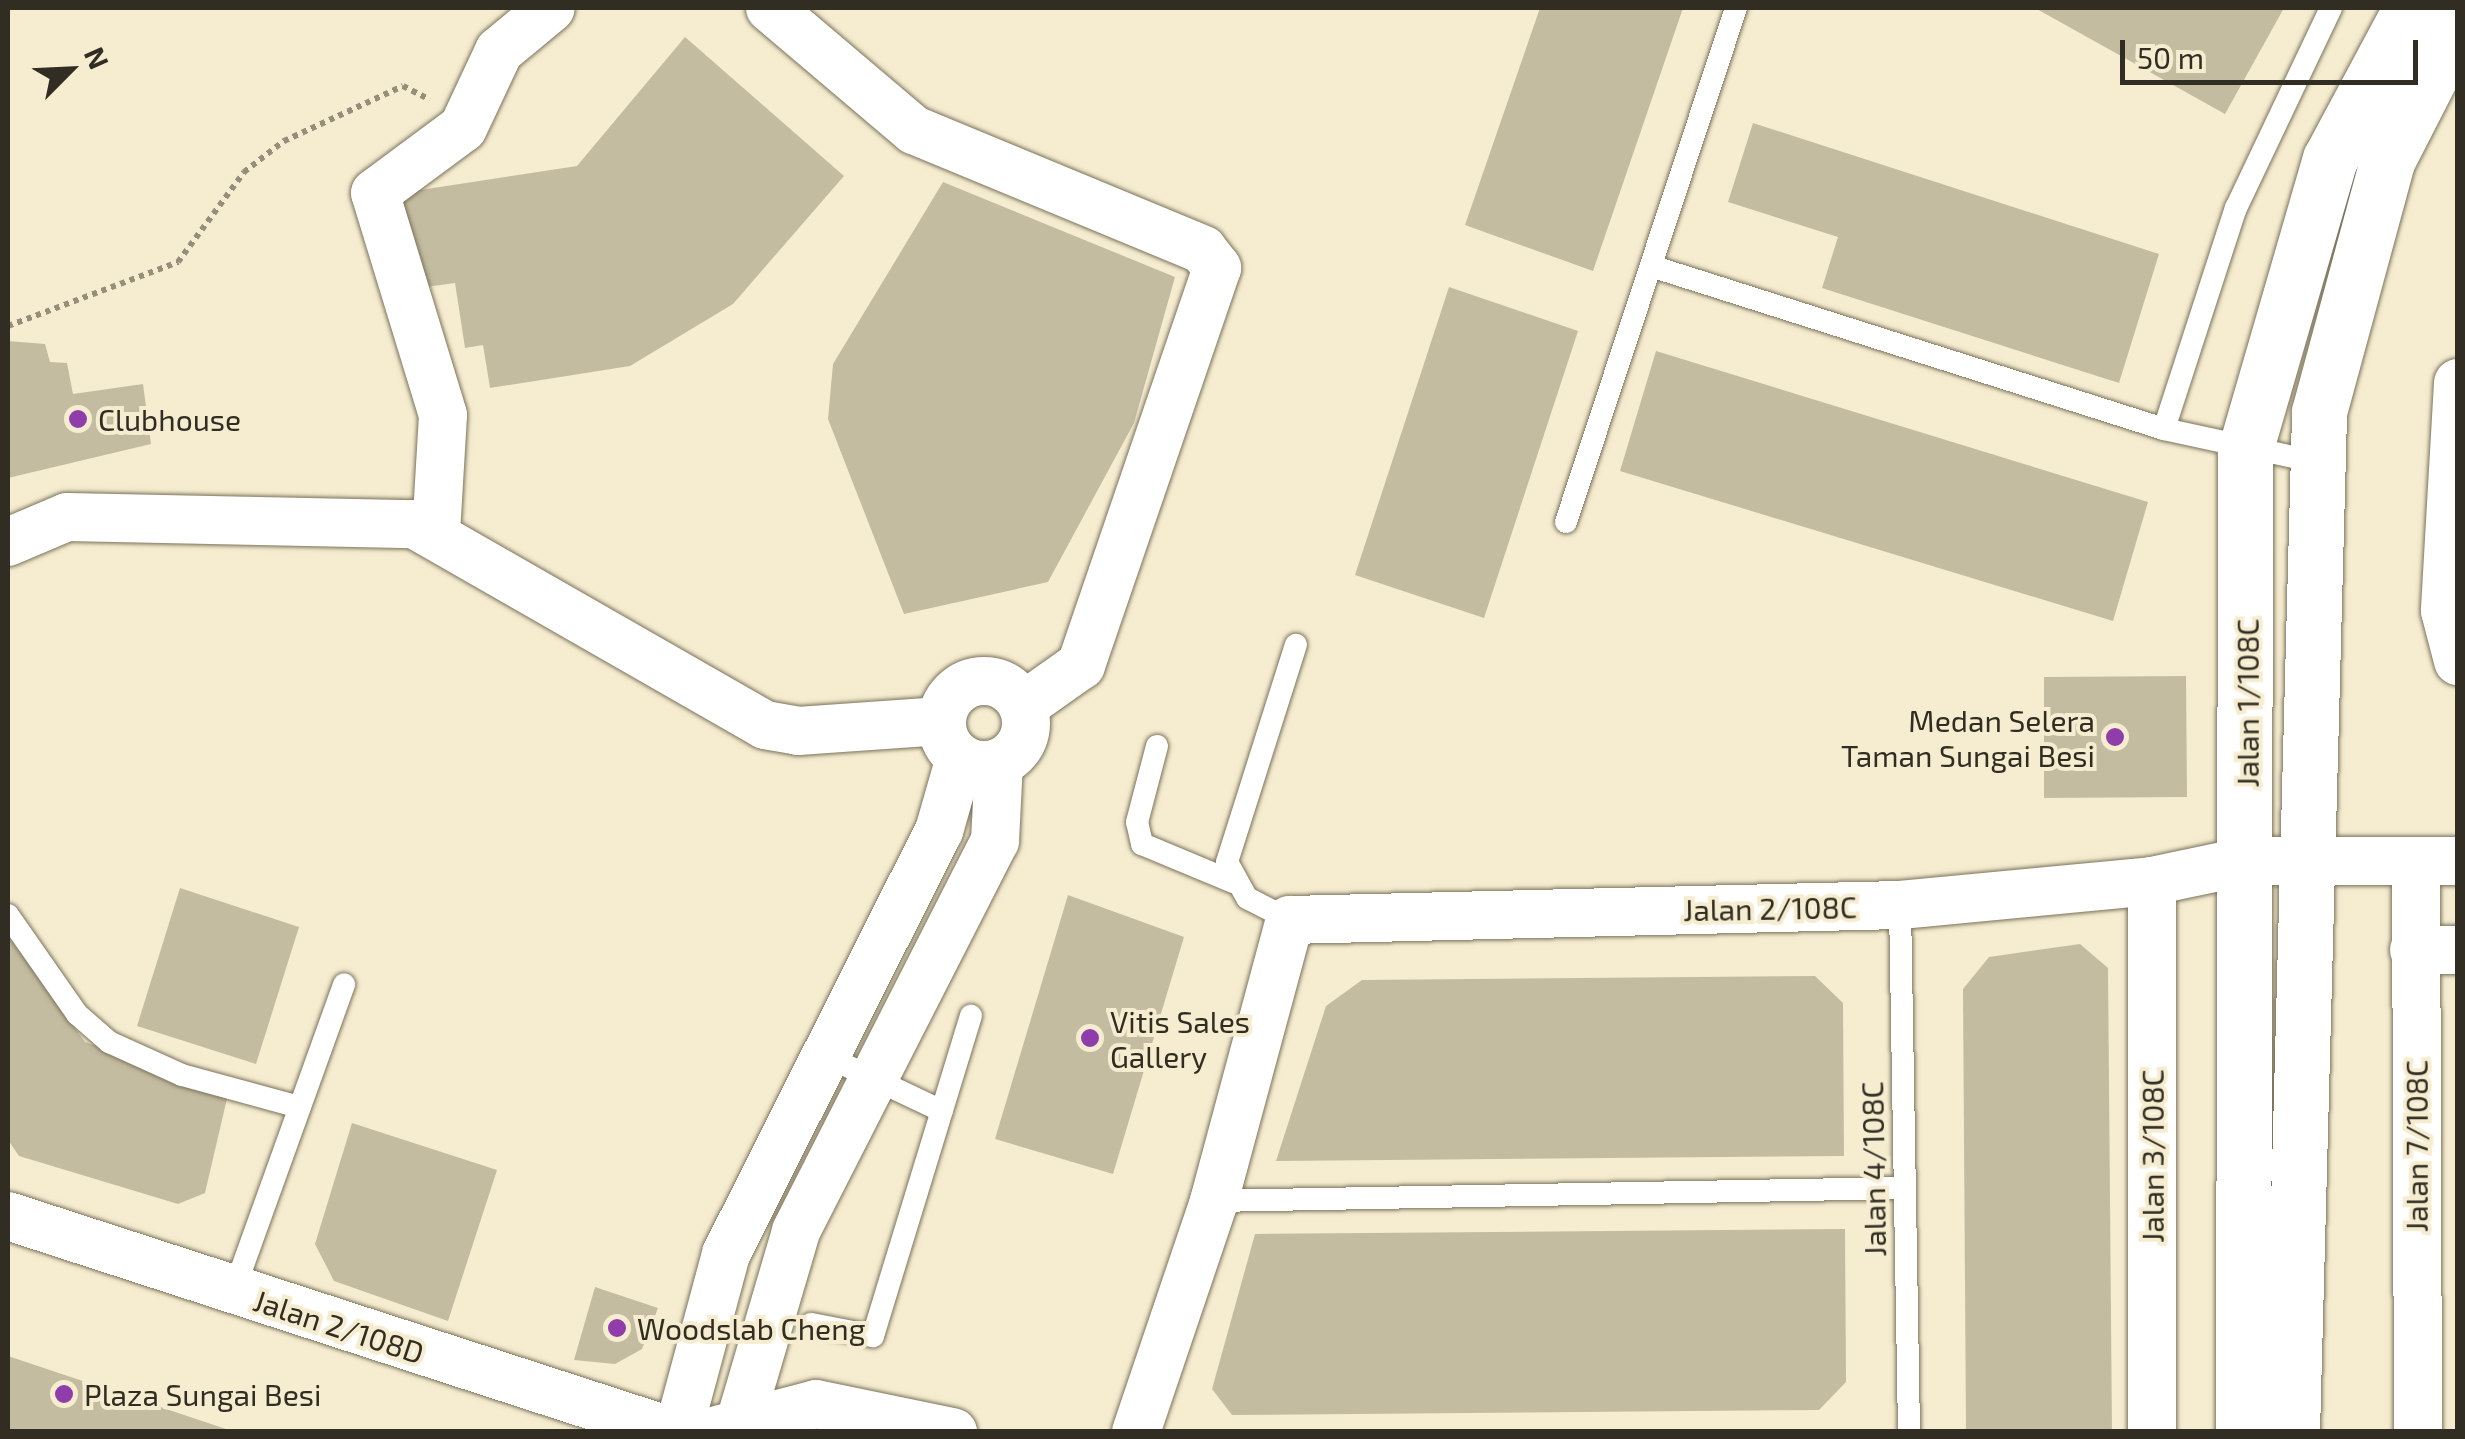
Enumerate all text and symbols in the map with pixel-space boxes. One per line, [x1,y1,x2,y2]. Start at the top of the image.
north arrow [20,20,120,120]
scale bar [2125,20,2422,82]
text: 50 m [2137,39,2204,75]
text: N [78,42,117,74]
place label: Clubhouse [98,401,241,437]
marker: Clubhouse [67,408,89,430]
street label: Jalan 1/108C [2229,619,2265,787]
place label: Medan Selera Taman Sungai Besi [1841,702,2095,772]
marker: Medan Selera Taman Sungai Besi [2104,726,2126,748]
street label: Jalan 2/108C [1683,888,1857,928]
place label: Vitis Sales Gallery [1110,1003,1250,1074]
marker: Vitis Sales Gallery [1079,1027,1101,1049]
street label: Jalan 7/108C [2398,1060,2434,1232]
street label: Jalan 3/108C [2134,1069,2170,1243]
street label: Jalan 4/108C [1853,1081,1893,1257]
street label: Jalan 2/108D [249,1282,429,1370]
place label: Woodslab Cheng [637,1310,865,1346]
marker: Woodslab Cheng [606,1317,628,1339]
place label: Plaza Sungai Besi [84,1376,321,1412]
marker: Plaza Sungai Besi [53,1383,75,1405]

